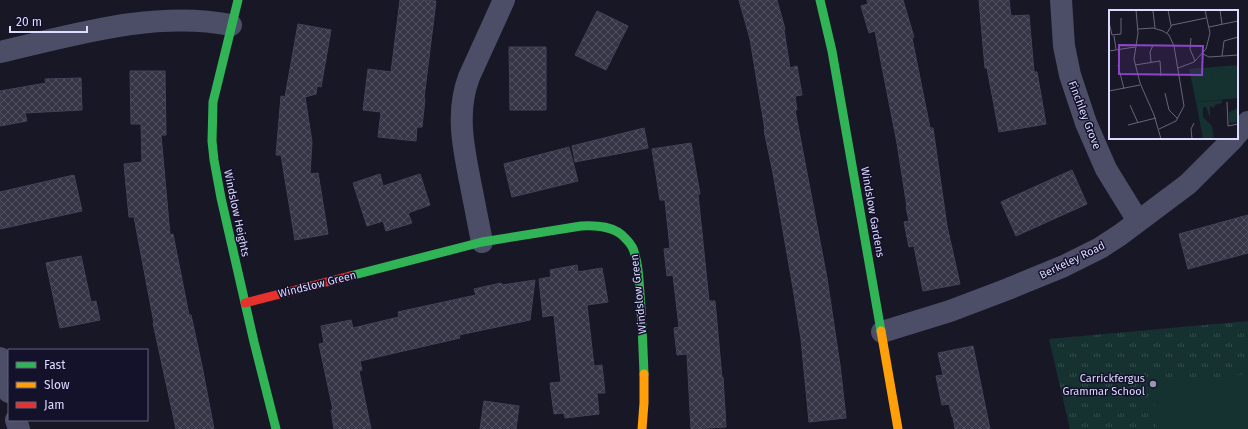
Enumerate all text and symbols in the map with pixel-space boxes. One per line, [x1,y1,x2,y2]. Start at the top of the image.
scale bar [10,8,87,34]
inset map [1109,10,1238,139]
text: 20 m [16,15,42,29]
street label: Finchley Grove [1066,79,1104,151]
street label: Windslow Gardens [858,166,887,258]
street label: Windslow Heights [221,168,252,258]
street label: Berkeley Road [1037,239,1107,282]
street label: Windslow Green [628,253,649,334]
street label: Windslow Green [277,268,358,300]
legend [8,349,148,421]
text: Fast [44,358,66,372]
place label: Carrickfergus Grammar School [1062,372,1145,398]
text: Slow [44,378,70,392]
marker: Carrickfergus Grammar School [1148,379,1158,389]
text: Jam [44,398,64,412]

